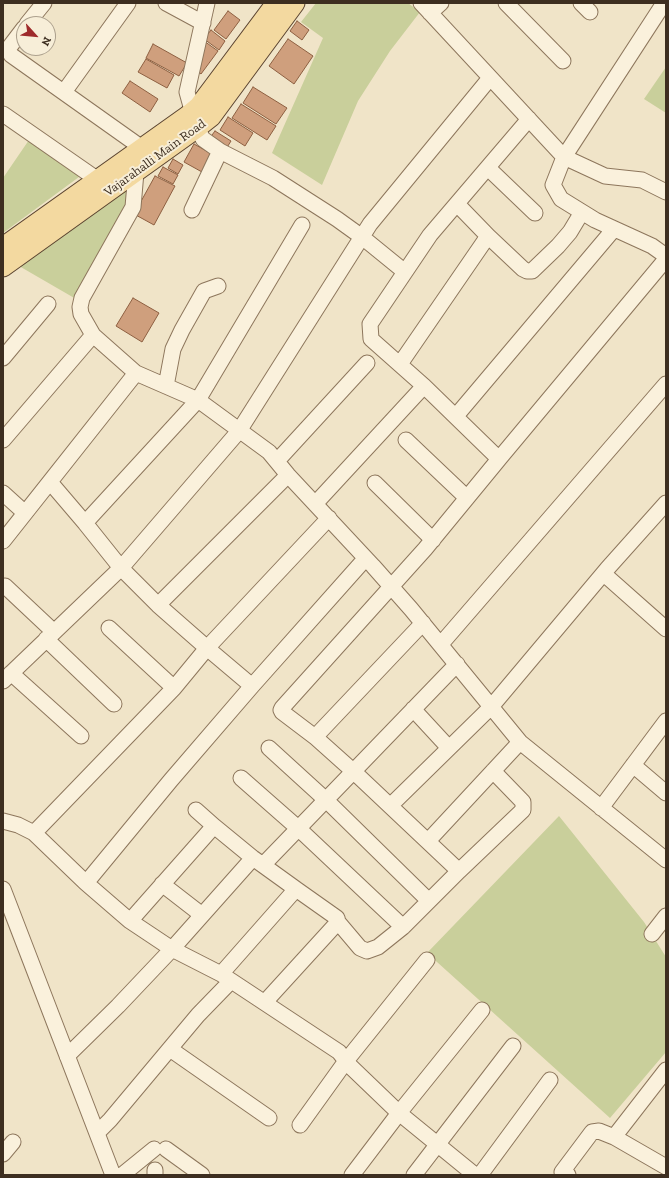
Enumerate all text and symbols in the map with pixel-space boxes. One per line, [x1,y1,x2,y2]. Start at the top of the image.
north arrow [16,16,56,56]
text: N [39,35,54,48]
street label: Vajarahalli Main Road [101,116,209,200]

